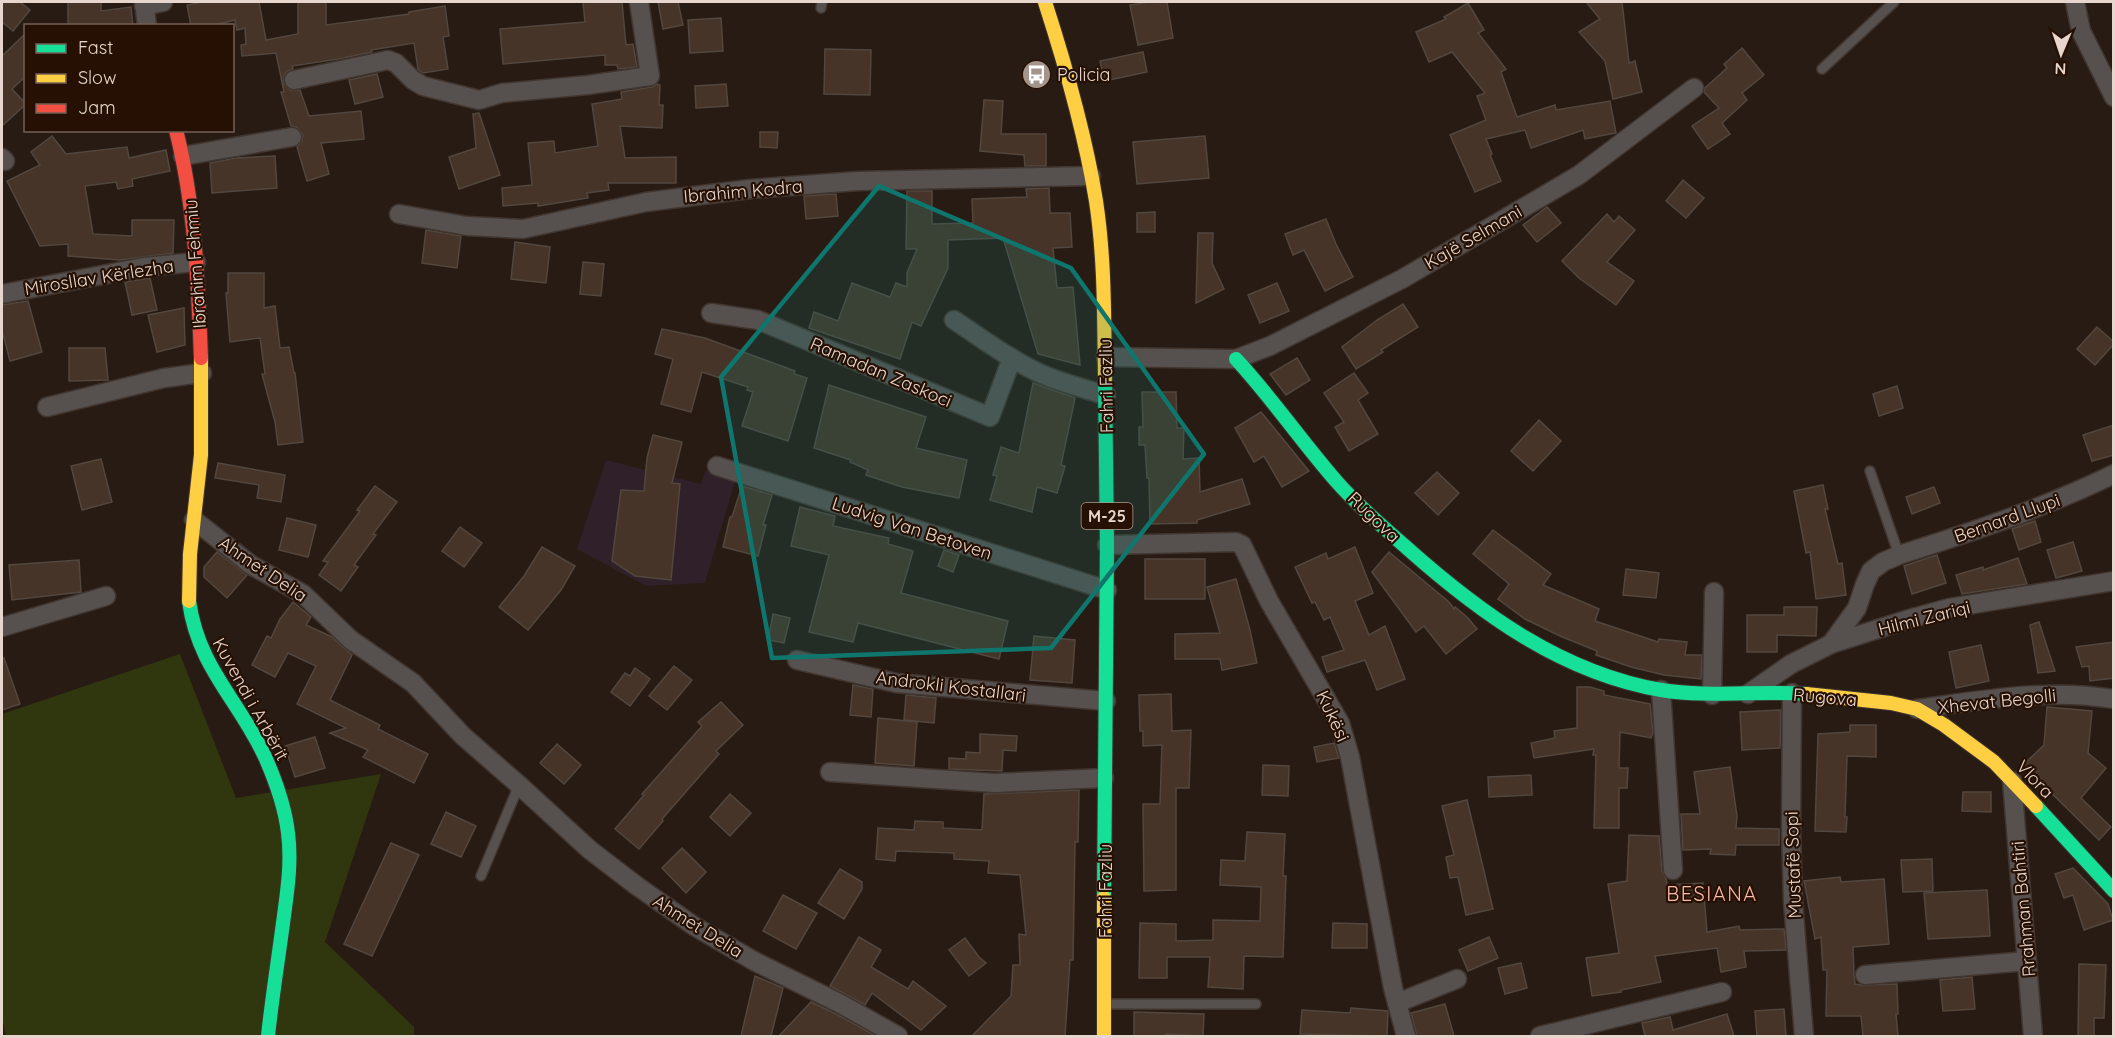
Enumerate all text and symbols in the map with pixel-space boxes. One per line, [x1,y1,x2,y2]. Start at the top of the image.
legend [24,24,234,132]
north arrow [2031,24,2091,84]
text: Fast [78,36,113,59]
bus stop icon: Policia [1020,58,1052,90]
text: N [2054,59,2067,79]
place label: Policia [1057,63,1111,86]
text: Slow [78,66,116,89]
text: Jam [78,96,116,119]
street label: Ibrahim Kodra [682,174,804,208]
street label: Ibrahim Fehmiu [179,199,211,329]
street label: Kajë Selmani [1420,200,1526,274]
street label: Mirosllav Kërlezha [23,254,175,300]
street label: Ramadan Zaskoci [807,332,955,412]
street label: Fahri Fazliu [1094,339,1118,433]
street label: Rugova [1343,486,1405,548]
street label: Bernard Llupi [1951,488,2063,548]
street label: Ludvig Van Betoven [829,491,995,565]
road number: M-25 [1082,503,1132,529]
street label: Ahmet Delia [214,531,312,607]
street label: Hilmi Zariqi [1876,595,1972,641]
street label: Kuvendi i Arbërit [208,633,294,765]
street label: Androkli Kostallari [875,665,1027,707]
street label: Rugova [1792,683,1858,711]
street label: Xhevat Begolli [1937,683,2057,719]
street label: Kukësi [1311,687,1355,745]
street label: Vlora [2011,755,2059,803]
street label: Mustafë Sopi [1780,811,1806,919]
street label: Rrahman Bahtiri [2006,840,2040,978]
street label: Fahri Fazliu [1094,844,1117,938]
district label: BESIANA [1666,881,1758,906]
street label: Ahmet Delia [649,889,747,963]

